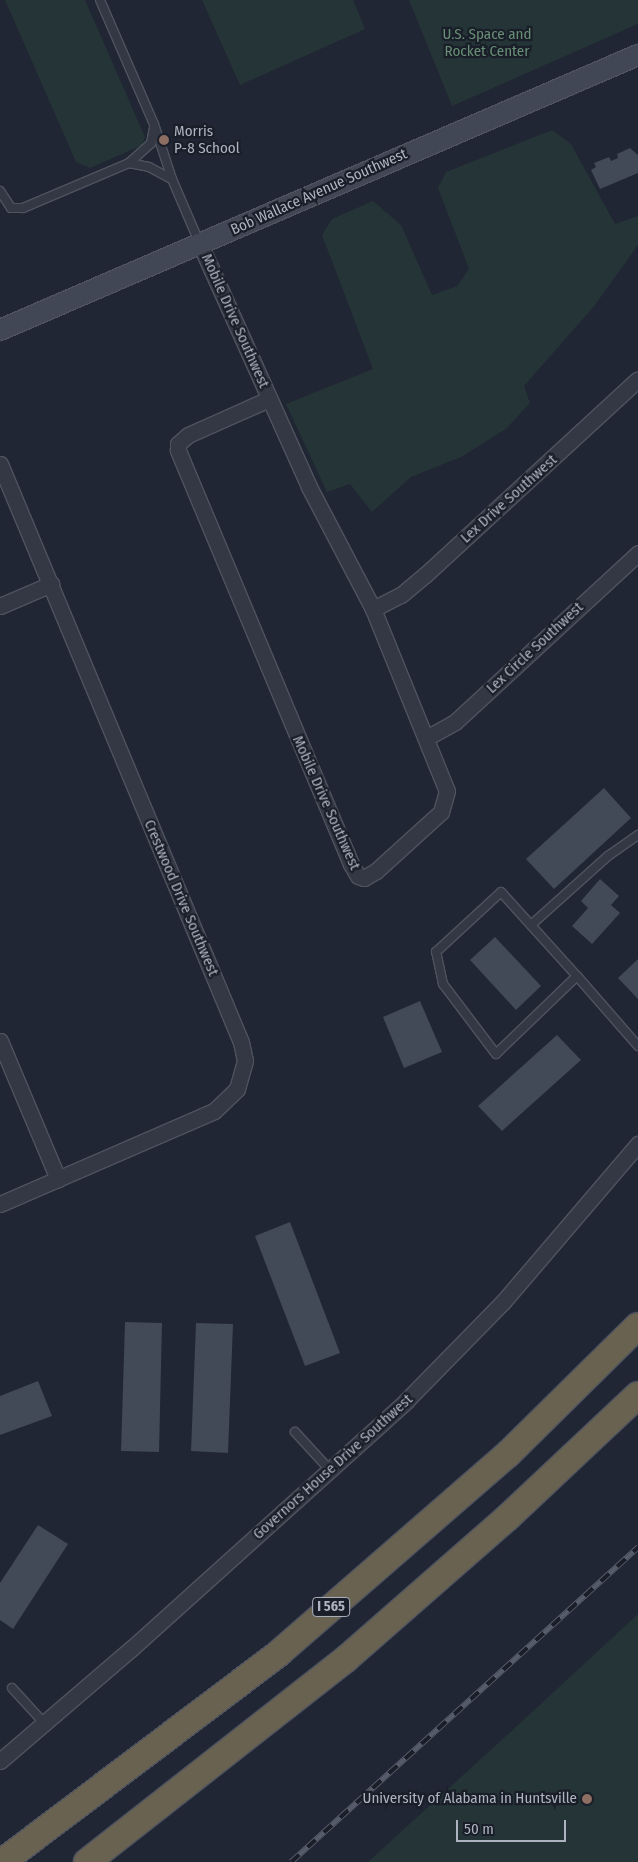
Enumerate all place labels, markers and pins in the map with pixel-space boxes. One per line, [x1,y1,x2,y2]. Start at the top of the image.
place label: Morris P-8 School [174,122,240,157]
marker: Morris P-8 School [158,134,170,146]
place label: University of Alabama in Huntsville [363,1790,577,1808]
marker: University of Alabama in Huntsville [581,1793,593,1805]

